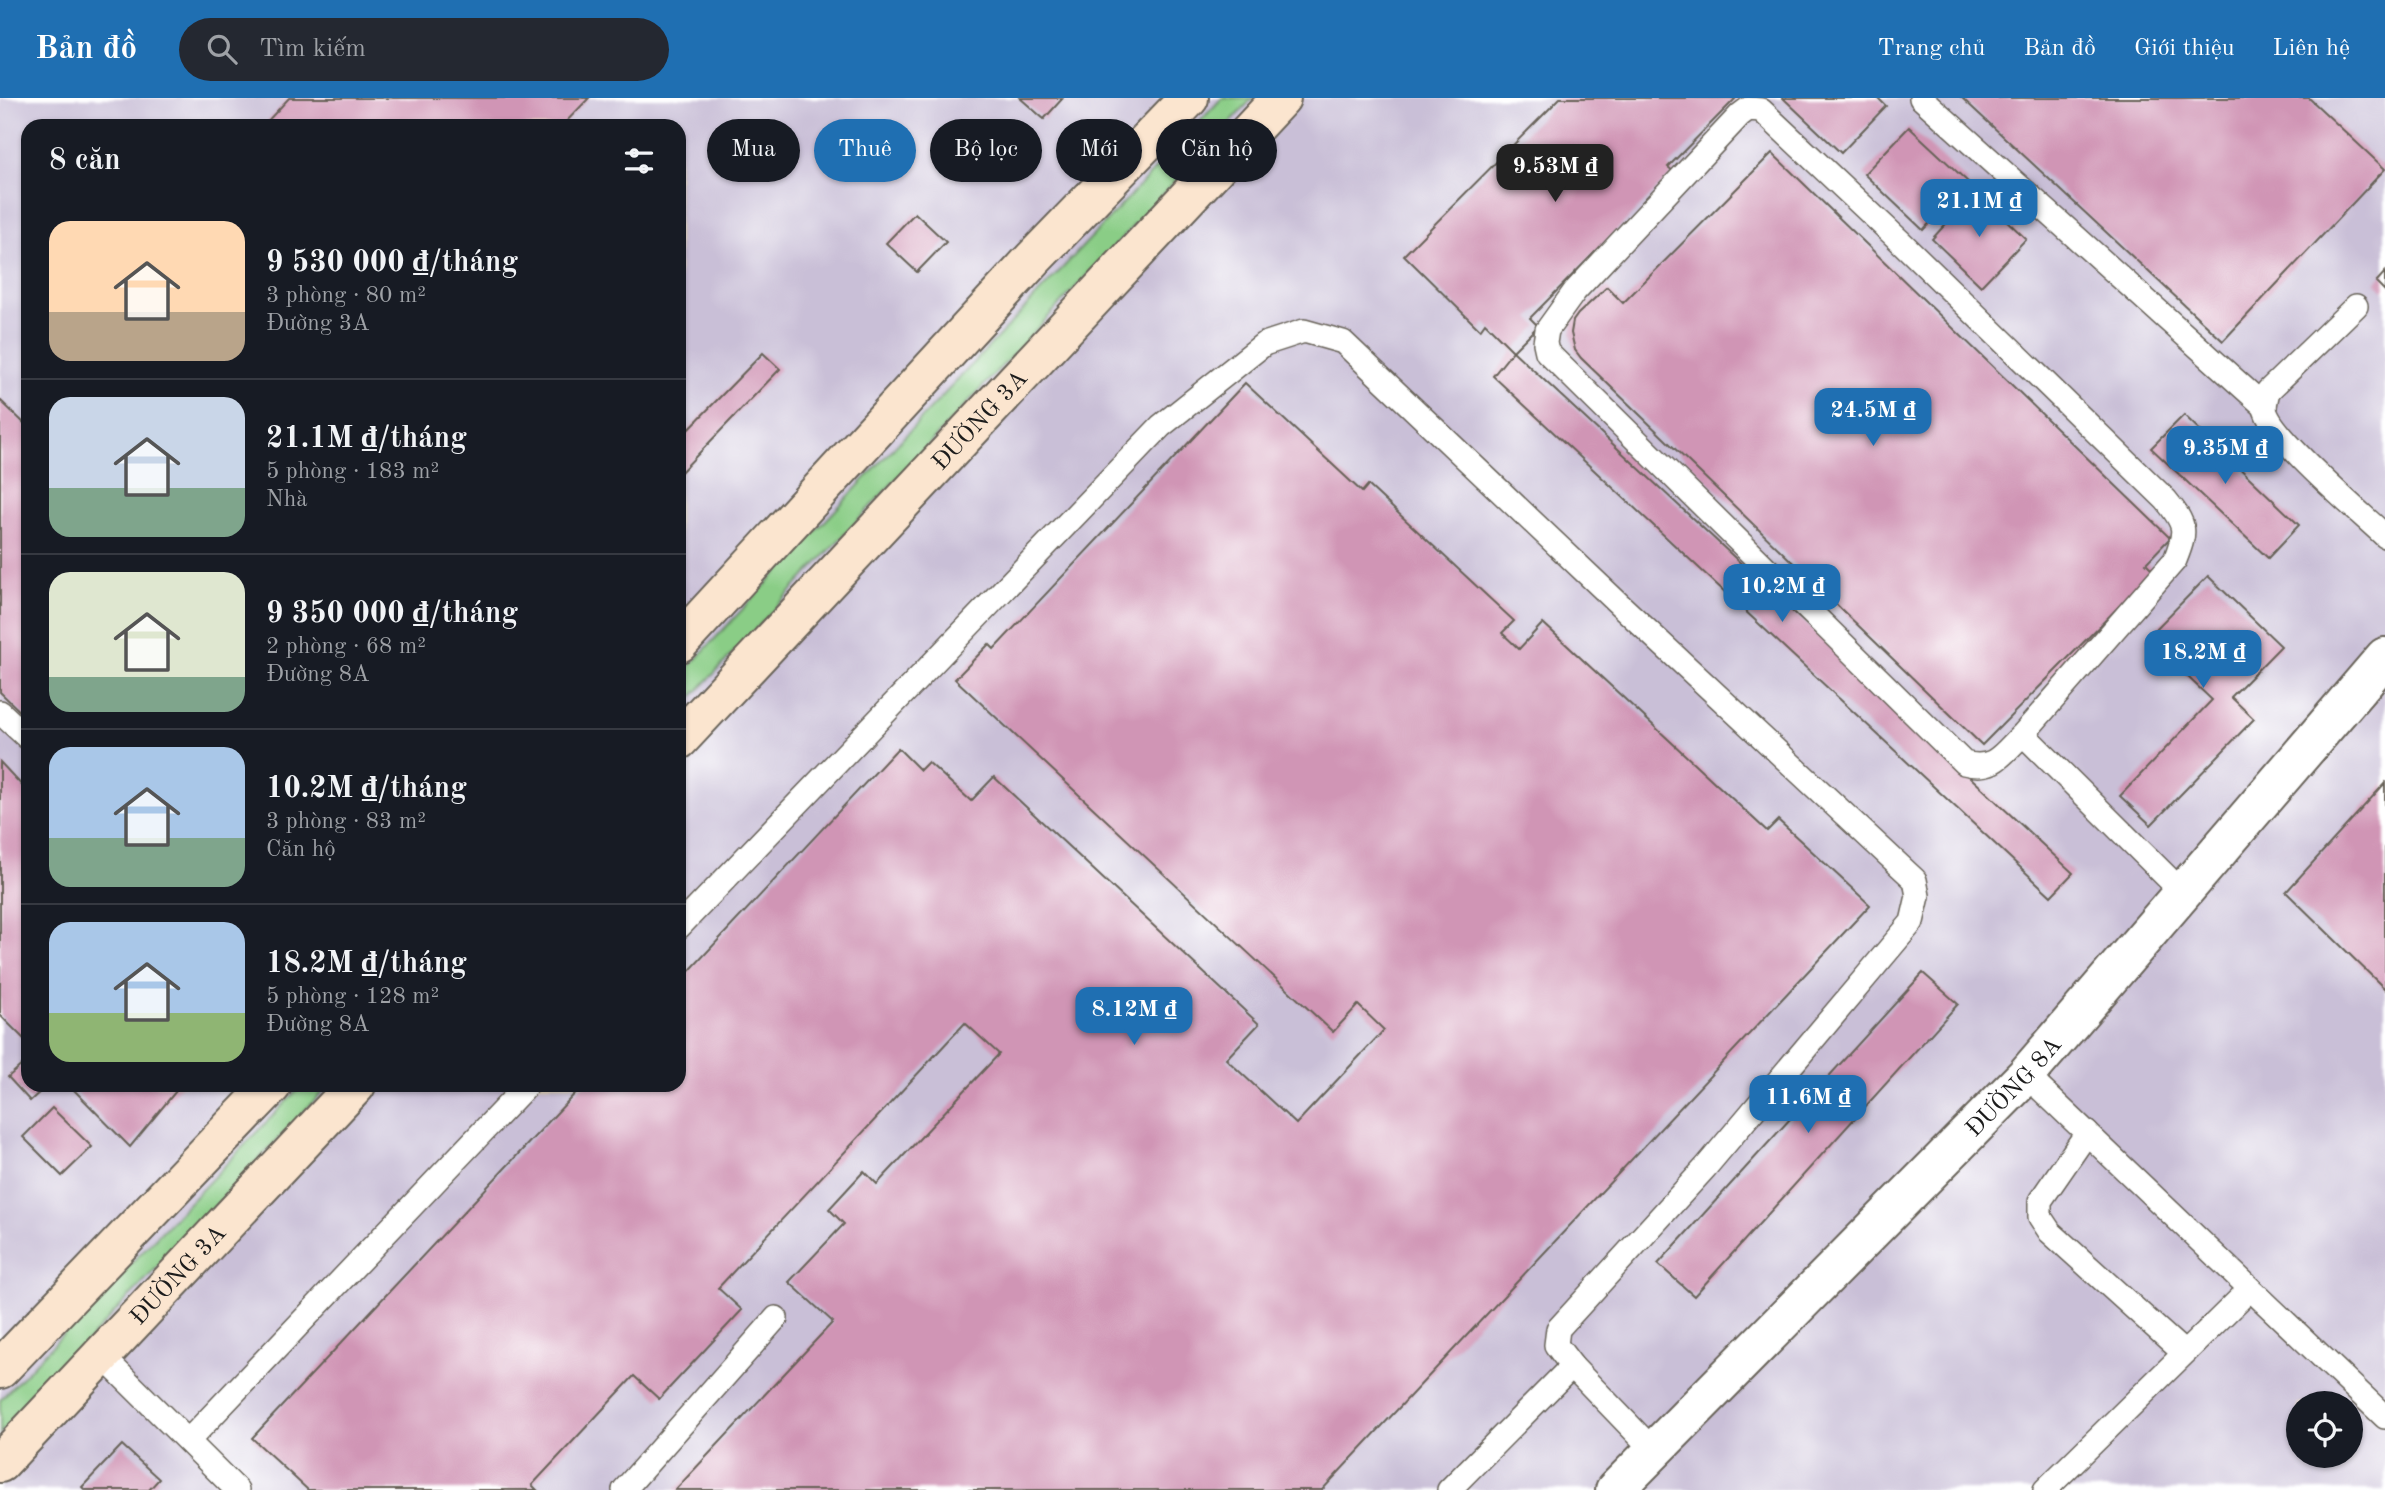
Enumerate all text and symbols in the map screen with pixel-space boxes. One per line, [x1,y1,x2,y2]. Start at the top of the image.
search box [179,18,669,81]
icon: search [203,30,241,68]
text: Bản đồ [35,33,137,66]
text: Tìm kiếm [259,36,366,62]
text: Trang chủ [1878,37,1985,61]
text: Bản đồ [2023,37,2096,61]
text: Giới thiệu [2134,37,2235,61]
text: Liên hệ [2273,37,2350,61]
chip: Mua [707,119,800,182]
chip: Thuê [814,119,916,182]
chip: Bộ lọc [930,119,1042,182]
chip: Mới [1056,119,1142,182]
chip: Căn hộ [1156,119,1277,182]
icon: filters [620,142,658,180]
pin: 9.53M ₫ [1490,144,1620,204]
text: 8 căn [49,146,121,176]
text: 9.53M ₫ [1512,155,1598,178]
pin: 21.1M ₫ [1914,180,2044,239]
text: 21.1M ₫ [1936,190,2022,213]
text: 9 530 000 ₫/tháng [266,248,518,278]
icon: home [105,249,189,333]
text: 3 phòng · 80 m² [266,284,426,307]
text: Đường 3A [266,312,370,335]
street label: ĐƯỜNG 3A [929,367,1033,476]
pin: 24.5M ₫ [1808,388,1938,448]
text: 24.5M ₫ [1830,399,1916,422]
text: 21.1M ₫/tháng [266,424,467,454]
icon: home [105,425,189,509]
pin: 9.35M ₫ [2160,426,2290,486]
text: 9.35M ₫ [2182,437,2268,460]
text: 5 phòng · 183 m² [266,460,439,483]
text: Nhà [266,488,308,511]
pin: 10.2M ₫ [1717,564,1847,624]
text: 10.2M ₫ [1739,575,1825,598]
text: 9 350 000 ₫/tháng [266,599,518,629]
icon: home [105,600,189,684]
pin: 18.2M ₫ [2138,630,2268,690]
text: 2 phòng · 68 m² [266,635,426,658]
text: 18.2M ₫ [2160,641,2246,664]
text: Đường 8A [266,663,370,686]
text: 10.2M ₫/tháng [266,774,467,804]
icon: home [105,775,189,859]
text: 3 phòng · 83 m² [266,810,426,833]
text: Căn hộ [266,838,336,861]
text: 18.2M ₫/tháng [266,949,467,979]
icon: home [105,950,189,1034]
text: 5 phòng · 128 m² [266,985,439,1008]
pin: 8.12M ₫ [1069,988,1199,1047]
text: 8.12M ₫ [1091,998,1177,1021]
text: Đường 8A [266,1013,370,1036]
street label: ĐƯỜNG 8A [1962,1033,2067,1142]
pin: 11.6M ₫ [1743,1076,1873,1135]
text: 11.6M ₫ [1765,1086,1851,1109]
street label: ĐƯỜNG 3A [127,1221,231,1330]
map controls [2286,1391,2363,1468]
button: locate [2286,1391,2363,1468]

